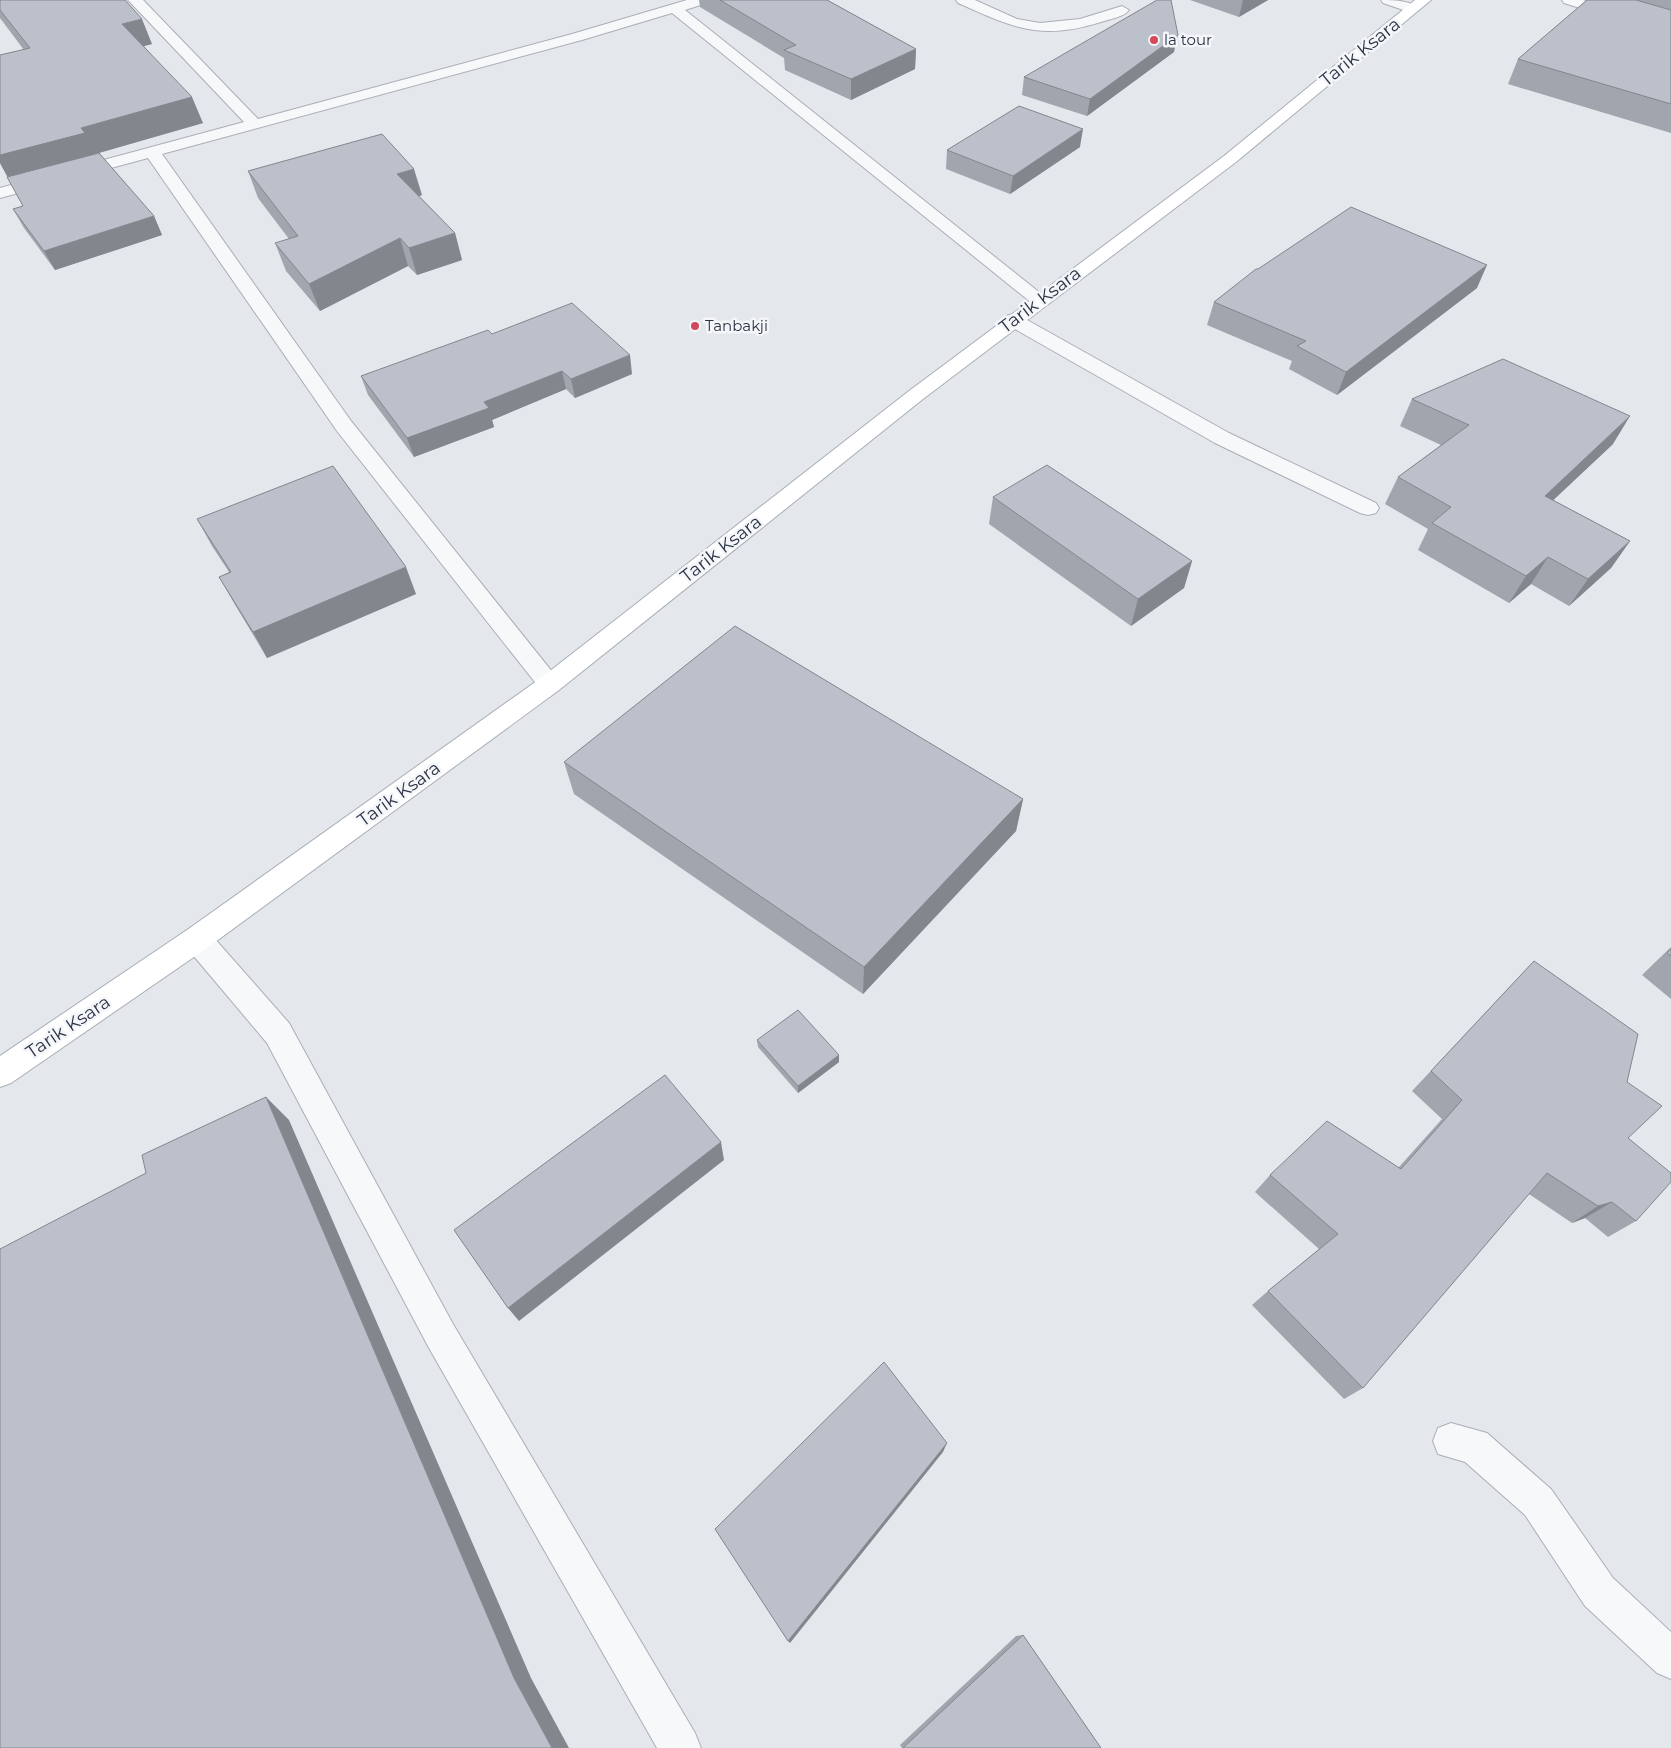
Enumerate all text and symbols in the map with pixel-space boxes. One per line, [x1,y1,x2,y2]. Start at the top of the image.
street label: Tarik Ksara [1315,13,1405,91]
place label: la tour [1164,30,1212,49]
marker: la tour [1148,34,1160,46]
street label: Tarik Ksara [995,262,1085,338]
place label: Tanbakji [705,316,768,335]
marker: Tanbakji [689,320,701,332]
street label: Tarik Ksara [676,511,766,587]
street label: Tarik Ksara [353,757,445,831]
street label: Tarik Ksara [22,991,114,1063]

